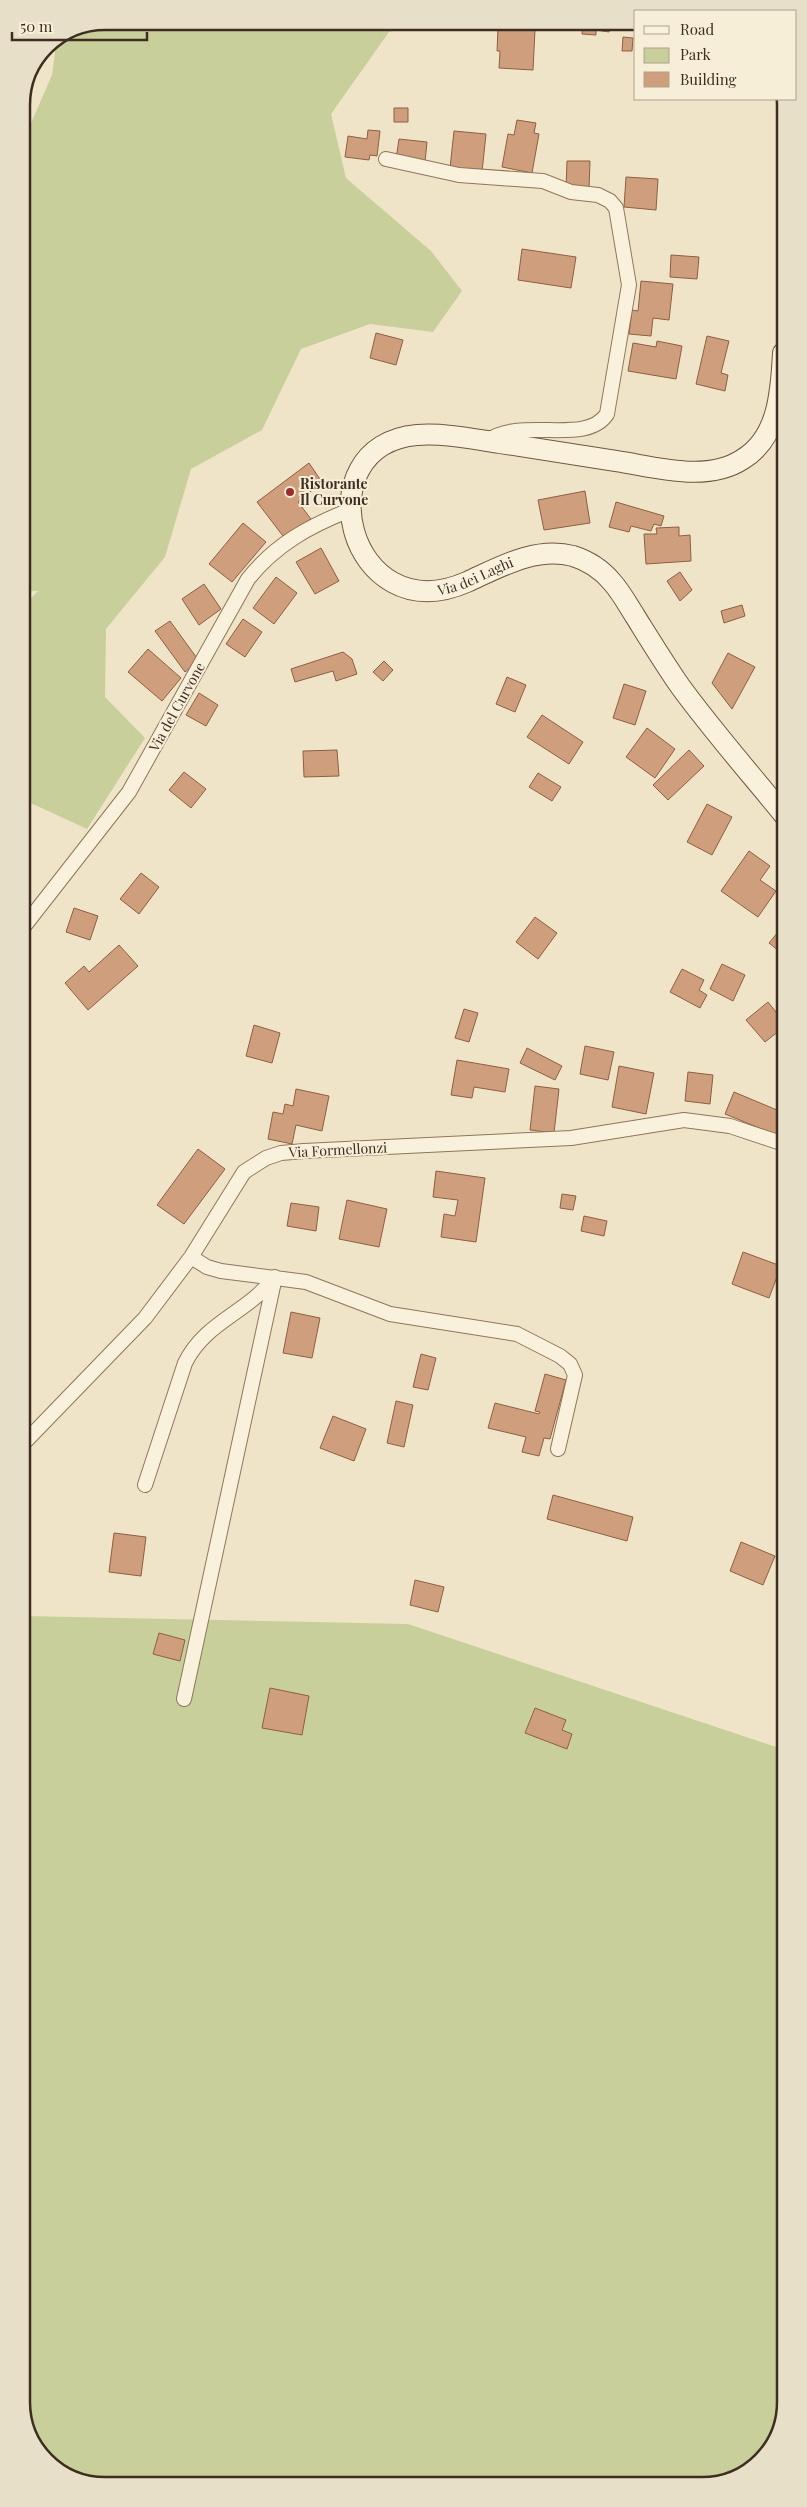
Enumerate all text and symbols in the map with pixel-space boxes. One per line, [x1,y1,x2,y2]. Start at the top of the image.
scale bar [12,10,148,42]
legend [634,10,797,100]
text: 50 m [20,16,53,36]
text: Road [680,19,714,39]
text: Park [680,44,712,64]
text: Building [680,69,737,89]
place label: Ristorante Il Curvone [300,474,368,509]
marker: Ristorante Il Curvone [284,486,296,498]
street label: Via dei Laghi [435,552,516,600]
street label: Via del Curvone [144,659,209,756]
street label: Via Formellonzi [287,1137,388,1162]

